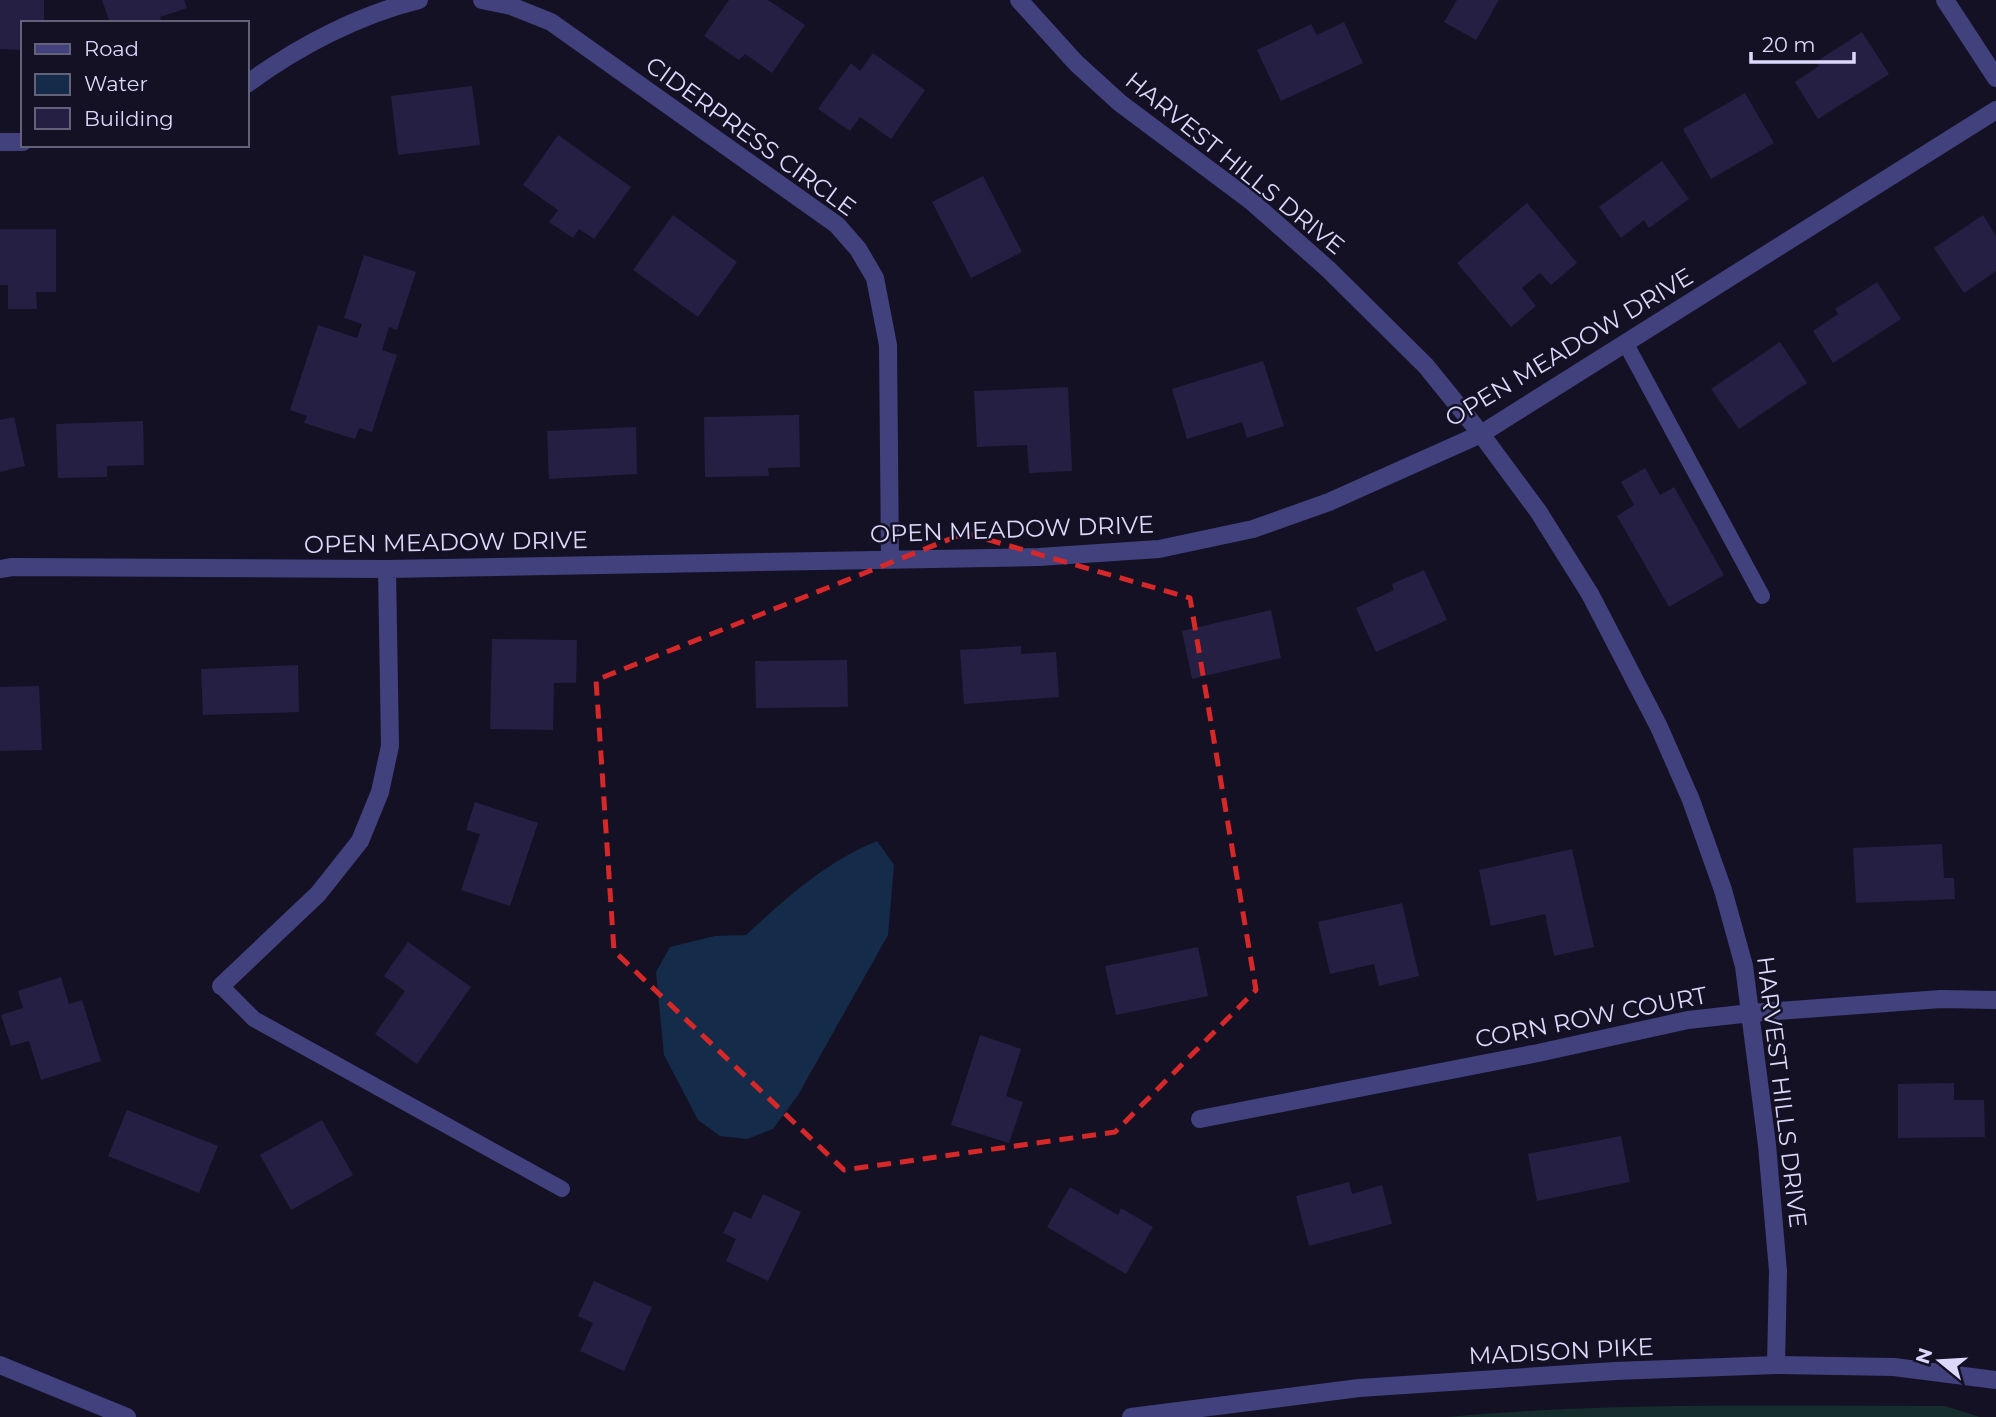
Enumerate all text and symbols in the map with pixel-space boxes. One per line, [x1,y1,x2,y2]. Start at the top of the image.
legend [21,21,248,147]
scale bar [1751,21,1854,65]
text: 20 m [1762,32,1816,57]
text: Road [84,36,139,61]
street label: CIDERPRESS CIRCLE [640,50,862,222]
street label: HARVEST HILLS DRIVE [1120,66,1350,260]
text: Water [84,71,148,96]
text: Building [84,106,174,131]
street label: OPEN MEADOW DRIVE [1440,261,1698,433]
street label: OPEN MEADOW DRIVE [870,510,1154,548]
street label: OPEN MEADOW DRIVE [304,525,588,559]
street label: HARVEST HILLS DRIVE [1751,954,1813,1230]
street label: CORN ROW COURT [1473,980,1710,1054]
north arrow [1905,1326,1975,1396]
street label: MADISON PIKE [1468,1332,1654,1370]
text: N [1911,1345,1938,1367]

